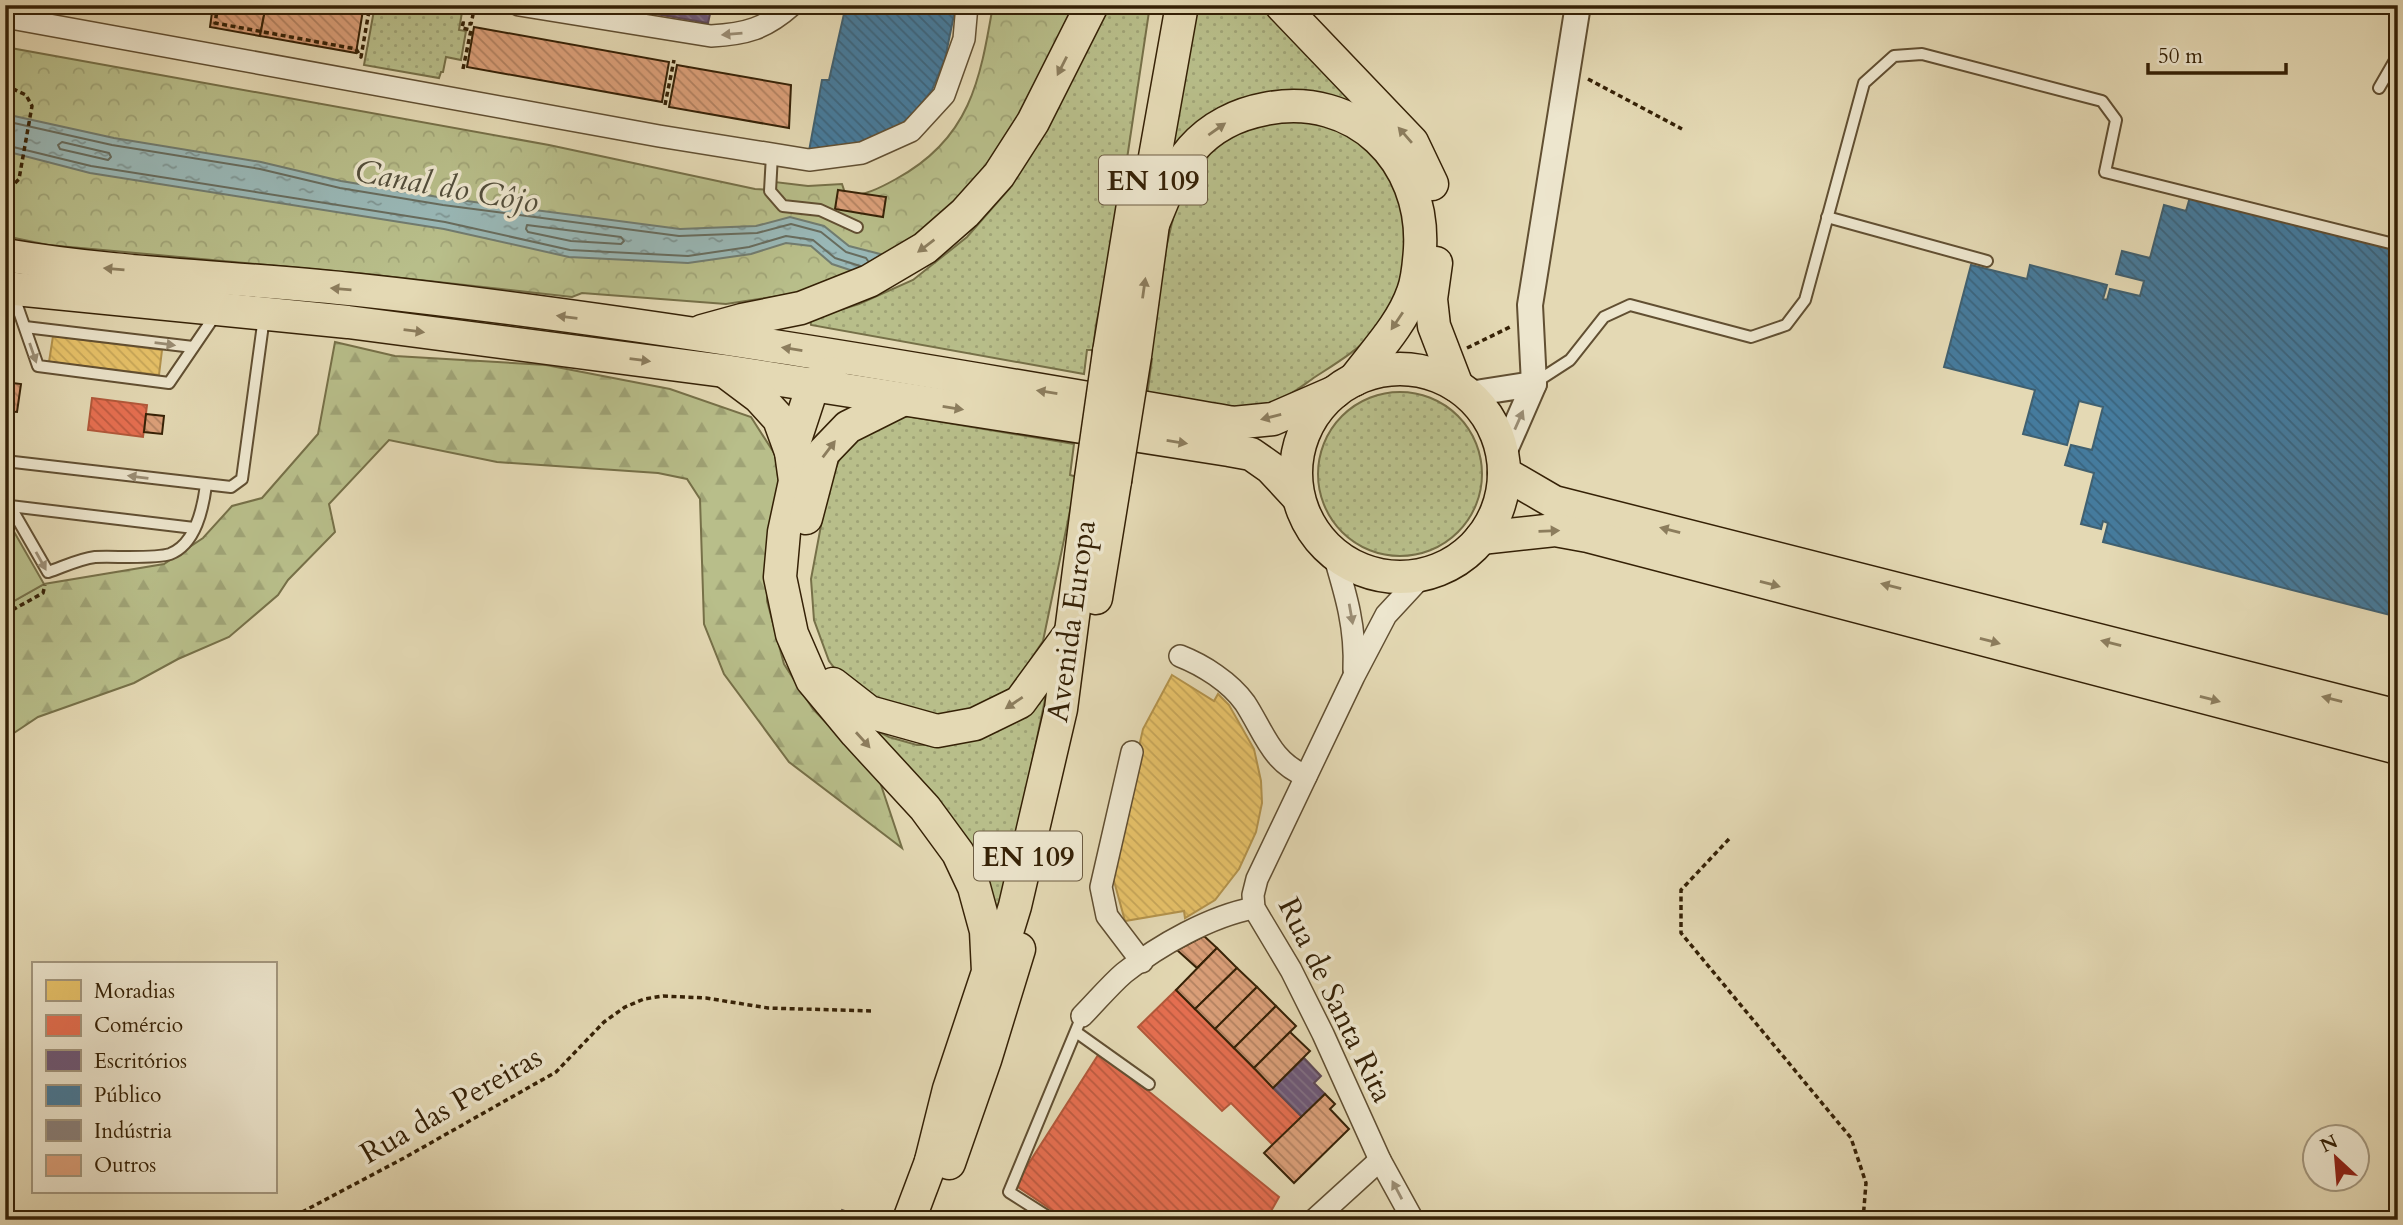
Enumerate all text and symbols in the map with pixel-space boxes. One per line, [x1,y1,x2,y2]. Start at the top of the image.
one-way arrow [721,29,743,40]
scale bar [2148,32,2286,76]
text: 50 m [2158,42,2203,71]
one-way arrow [1056,56,1067,76]
one-way arrow [1208,122,1226,136]
one-way arrow [1397,126,1413,144]
water label: Canal do Côjo [352,149,542,225]
road number: EN 109 [1099,156,1207,204]
one-way arrow [917,239,936,253]
one-way arrow [103,263,125,274]
one-way arrow [1139,277,1150,299]
one-way arrow [330,283,352,294]
one-way arrow [1391,311,1404,330]
one-way arrow [555,312,577,323]
one-way arrow [403,325,425,336]
one-way arrow [154,339,176,350]
one-way arrow [28,342,39,363]
one-way arrow [781,343,803,354]
one-way arrow [629,355,651,366]
one-way arrow [1036,386,1058,397]
one-way arrow [942,403,964,414]
one-way arrow [1513,410,1525,430]
one-way arrow [1260,412,1282,423]
one-way arrow [1167,436,1189,447]
one-way arrow [822,440,836,459]
one-way arrow [127,471,149,482]
street label: Avenida Europa [1037,517,1106,725]
one-way arrow [1659,524,1681,535]
one-way arrow [1538,526,1560,537]
one-way arrow [35,551,47,570]
one-way arrow [1759,579,1781,590]
one-way arrow [1880,580,1902,591]
one-way arrow [1345,603,1356,625]
one-way arrow [1979,636,2001,647]
one-way arrow [2100,637,2122,648]
one-way arrow [2320,693,2342,704]
one-way arrow [2200,694,2221,704]
one-way arrow [1004,696,1024,709]
one-way arrow [855,731,871,749]
road number: EN 109 [974,832,1082,880]
street label: Rua de Santa Rita [1268,891,1403,1110]
legend [32,962,276,1194]
text: Moradias [94,977,175,1006]
text: Comércio [94,1011,183,1040]
street label: Rua das Pereiras [353,1037,550,1174]
text: Escritórios [94,1047,187,1076]
text: Público [94,1081,161,1110]
text: Indústria [94,1117,172,1146]
north arrow [2302,1124,2372,1194]
text: N [2316,1128,2343,1159]
text: Outros [94,1151,156,1180]
one-way arrow [1391,1180,1402,1200]

